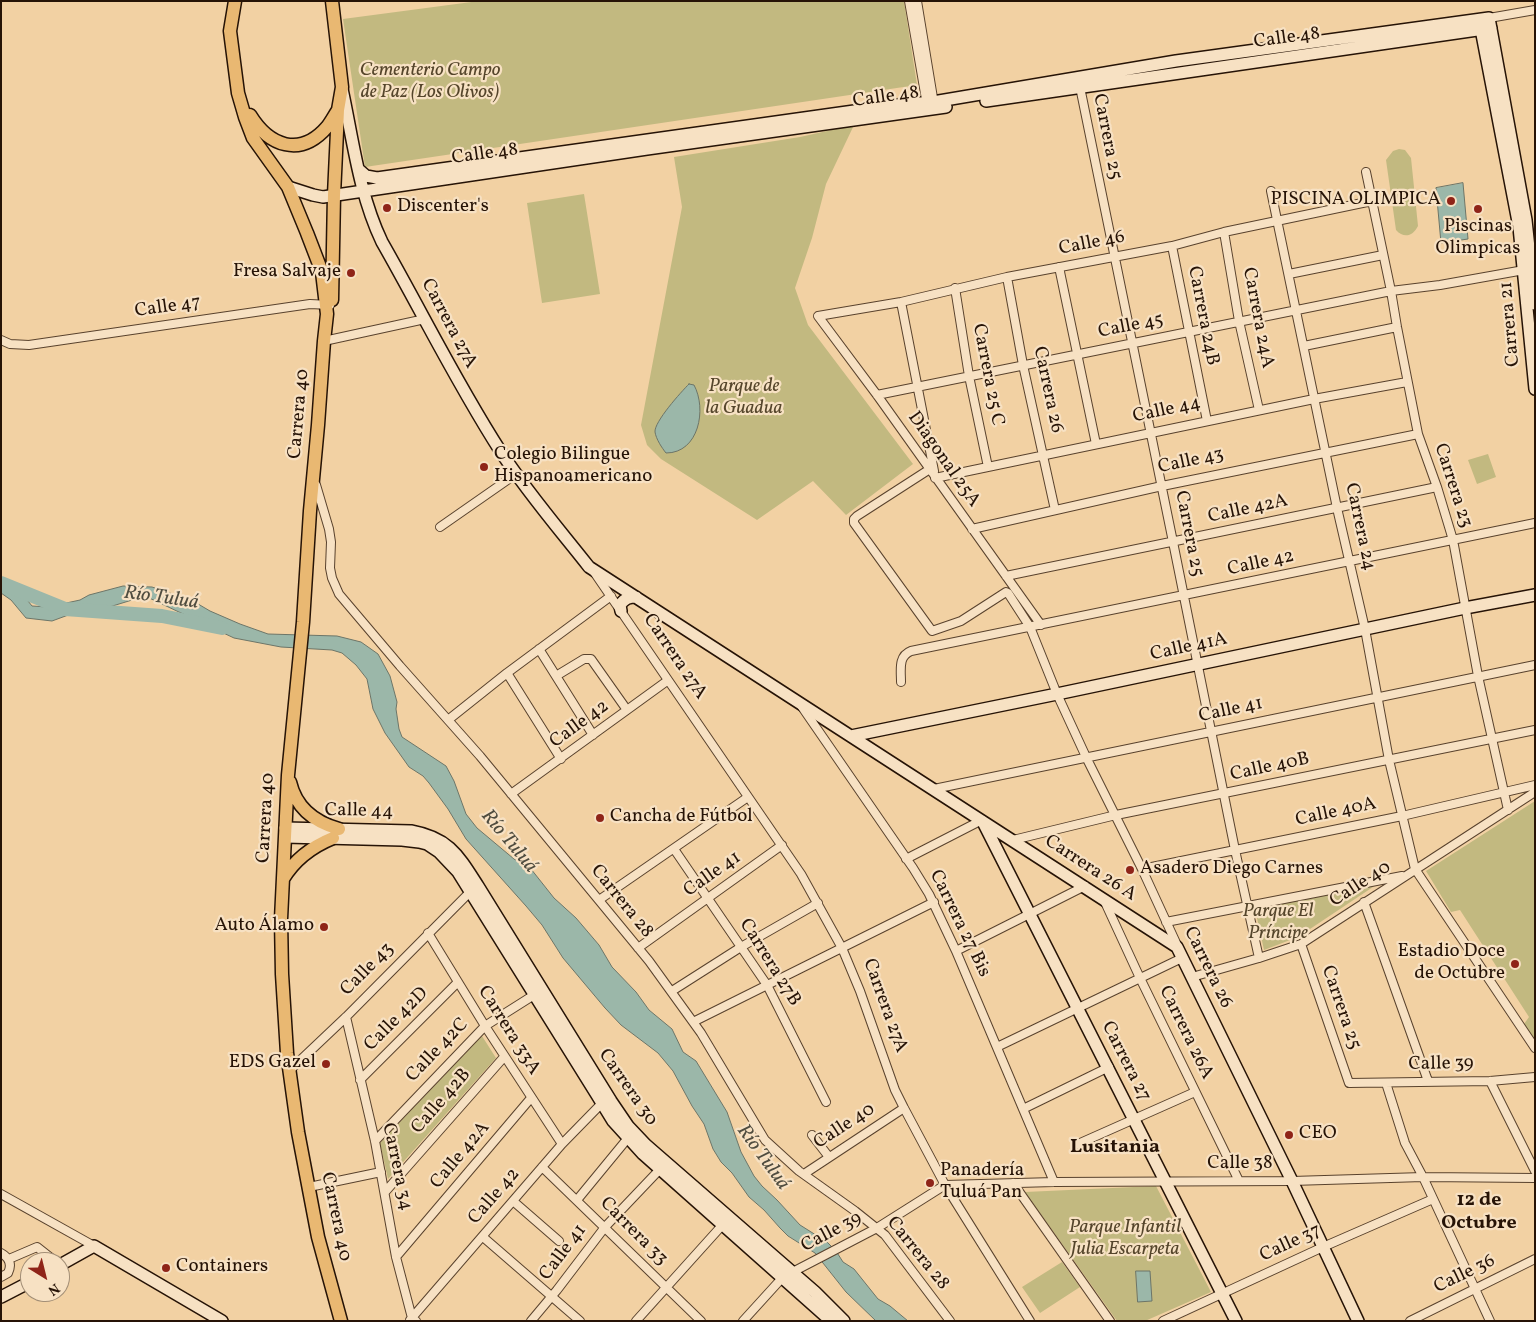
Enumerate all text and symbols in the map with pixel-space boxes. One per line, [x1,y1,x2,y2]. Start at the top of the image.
street label: Calle 48 [1252,23,1322,55]
park label: Cementerio Campo de Paz (Los Olivos) [360,61,500,105]
street label: Calle 48 [851,82,921,114]
street label: Carrera 25 [1086,92,1126,182]
street label: Calle 48 [450,139,520,171]
place label: PISCINA OLIMPICA [1271,190,1441,212]
marker: PISCINA OLIMPICA [1445,195,1457,207]
place label: Discenter's [397,197,489,219]
marker: Discenter's [381,202,393,214]
marker: Piscinas Olimpicas [1472,203,1484,215]
place label: Piscinas Olimpicas [1436,217,1520,261]
street label: Calle 46 [1057,226,1127,262]
place label: Fresa Salvaje [233,262,341,284]
street label: Carrera 24B [1181,264,1223,368]
street label: Carrera 24A [1236,266,1278,370]
marker: Fresa Salvaje [345,267,357,279]
street label: Carrera 27A [415,275,481,373]
street label: Carrera 21 [1496,280,1526,368]
street label: Calle 47 [133,292,203,324]
street label: Calle 45 [1096,310,1166,344]
street label: Carrera 25 C [966,322,1008,428]
street label: Carrera 26 [1027,345,1067,435]
street label: Carrera 40 [285,368,315,460]
park label: Parque de la Guadua [706,377,782,421]
street label: Calle 44 [1131,393,1203,429]
street label: Diagonal 25A [902,408,984,512]
street label: Carrera 23 [1428,441,1476,531]
street label: Calle 43 [1156,444,1226,480]
place label: Colegio Bilingue Hispanoamericano [494,445,652,489]
marker: Colegio Bilingue Hispanoamericano [478,461,490,473]
street label: Carrera 24 [1339,481,1379,573]
street label: Carrera 25 [1168,489,1208,579]
street label: Calle 42A [1206,490,1290,530]
street label: Calle 42 [1226,546,1296,582]
water label: Río Tuluá [122,582,200,616]
street label: Carrera 27A [637,610,711,704]
street label: Calle 41A [1148,629,1230,667]
street label: Calle 41 [1197,693,1265,729]
street label: Calle 42 [546,696,614,754]
street label: Calle 40B [1228,749,1312,787]
street label: Carrera 40 [253,772,281,864]
street label: Calle 40A [1294,793,1378,833]
street label: Calle 44 [324,800,394,824]
water label: Río Tuluá [475,805,541,879]
place label: Cancha de Fútbol [610,807,753,829]
marker: Cancha de Fútbol [594,812,606,824]
street label: Carrera 26 A [1040,831,1140,907]
street label: Calle 41 [680,847,746,903]
street label: Calle 40 [1326,857,1396,913]
place label: Asadero Diego Carnes [1140,859,1323,881]
street label: Carrera 28 [584,861,658,943]
marker: Asadero Diego Carnes [1124,864,1136,876]
street label: Carrera 27 Bis [923,867,995,981]
park label: Parque El Príncipe [1243,902,1313,946]
street label: Carrera 27B [733,915,805,1011]
place label: Auto Álamo [214,916,314,938]
marker: Auto Álamo [318,921,330,933]
street label: Carrera 26 [1178,924,1236,1012]
street label: Calle 43 [336,938,400,1002]
place label: Estadio Doce de Octubre [1397,942,1505,986]
street label: Carrera 27A [856,956,912,1056]
marker: Estadio Doce de Octubre [1509,958,1521,970]
street label: Carrera 25 [1315,963,1365,1053]
street label: Carrera 33A [472,982,544,1080]
street label: Calle 42D [360,983,434,1057]
street label: Carrera 26A [1153,983,1217,1083]
street label: Calle 42C [402,1014,474,1088]
street label: Carrera 27 [1095,1018,1155,1106]
street label: Carrera 30 [592,1045,662,1131]
place label: EDS Gazel [229,1053,316,1075]
street label: Calle 39 [1408,1053,1474,1077]
marker: EDS Gazel [320,1058,332,1070]
street label: Calle 42B [407,1065,477,1139]
street label: Calle 40 [810,1099,880,1155]
street label: Calle 42A [426,1118,496,1194]
water label: Río Tuluá [730,1120,794,1196]
street label: Carrera 34 [376,1121,416,1213]
place label: CEO [1299,1124,1337,1146]
marker: CEO [1283,1129,1295,1141]
district label: Lusitania [1070,1136,1160,1160]
street label: Calle 38 [1207,1154,1273,1176]
place label: Panadería Tuluá Pan [940,1161,1024,1205]
street label: Calle 42 [464,1164,526,1230]
street label: Carrera 40 [314,1170,356,1264]
marker: Panadería Tuluá Pan [924,1177,936,1189]
district label: 12 de Octubre [1441,1189,1517,1236]
street label: Carrera 33 [594,1193,672,1271]
street label: Calle 39 [798,1208,866,1258]
street label: Carrera 28 [880,1213,954,1295]
park label: Parque Infantil Julia Escarpeta [1069,1218,1181,1262]
street label: Calle 41 [535,1220,593,1286]
street label: Calle 37 [1257,1220,1325,1268]
street label: Calle 36 [1431,1250,1499,1300]
north arrow [20,1252,70,1302]
place label: Containers [176,1257,268,1279]
marker: Containers [160,1262,172,1274]
text: N [44,1278,63,1299]

